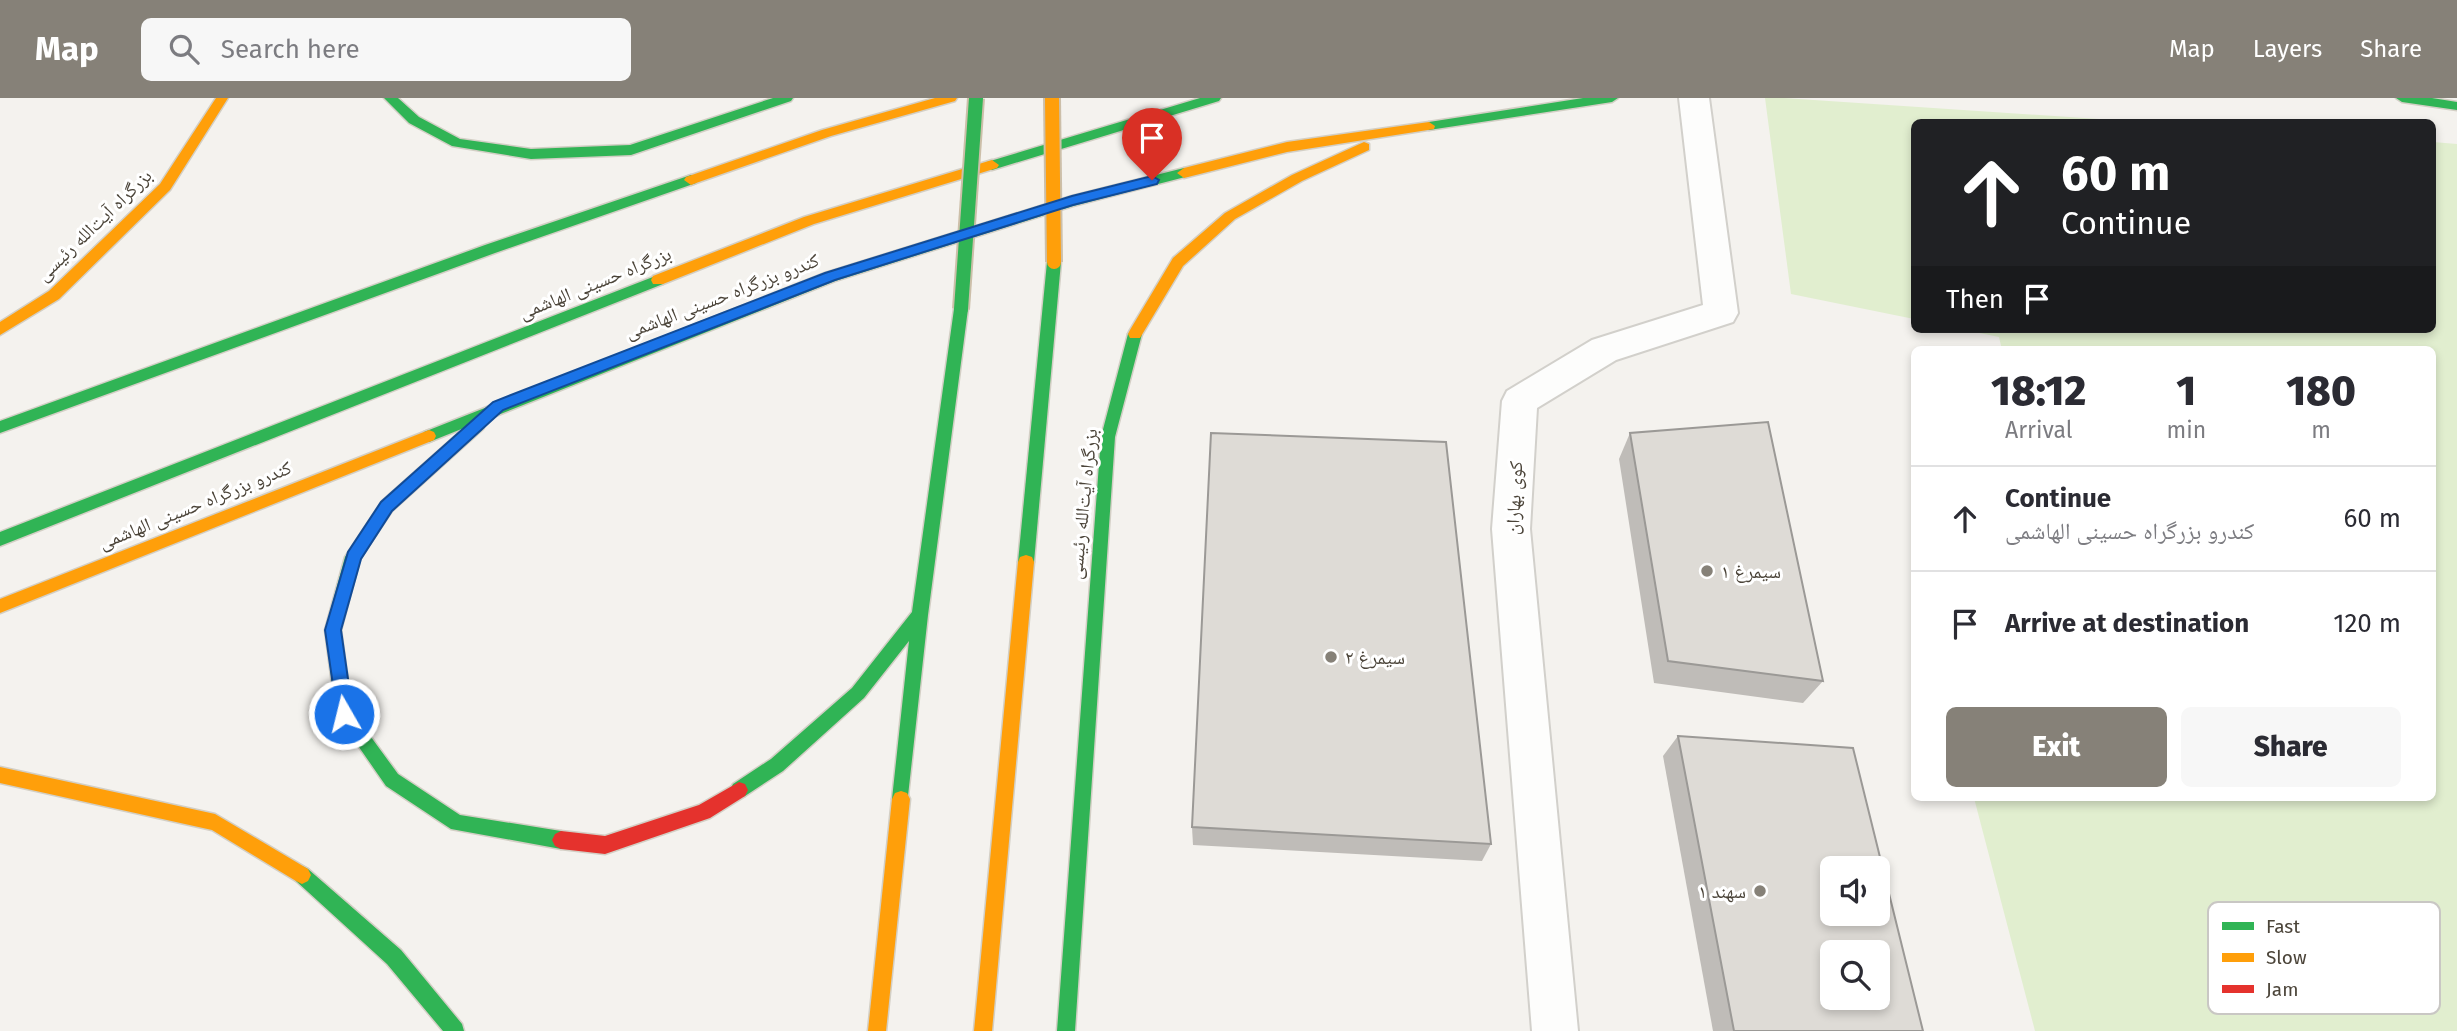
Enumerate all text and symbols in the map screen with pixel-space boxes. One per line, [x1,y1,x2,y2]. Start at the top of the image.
search box [141,18,631,81]
text: Map [35,29,99,69]
icon: search [165,30,203,68]
text: Search here [221,34,360,65]
text: Map [2169,35,2215,63]
text: Layers [2253,35,2322,63]
text: Share [2360,35,2422,63]
pin [1122,108,1182,180]
icon: arrive [1133,119,1171,157]
text: 60 m [2061,144,2170,203]
icon: ahead [1946,147,2037,238]
street label: بزرگراه آیت‌الله رئیسی [32,164,156,286]
text: Continue [2061,204,2191,242]
street label: بزرگراه حسینی الهاشمی [515,242,675,324]
street label: کندرو بزرگراه حسینی الهاشمی [622,248,822,344]
icon: arrive [2018,280,2056,318]
text: Then [1946,284,2004,315]
text: 18:12 [1991,366,2086,416]
text: 1 [2176,366,2196,416]
text: 180 [2286,366,2356,416]
text: Arrival [2005,416,2072,444]
text: min [2166,416,2206,444]
text: m [2311,416,2331,444]
street label: بزرگراه آیت‌الله رئیسی [1064,427,1102,581]
street label: کندرو بزرگراه حسینی الهاشمی [95,456,295,554]
street label: کوی بهاران [1501,460,1527,535]
text: Continue [2005,483,2111,514]
icon: ahead [1946,500,1984,538]
text: 60 m [2343,503,2401,534]
text: کندرو بزرگراه حسینی الهاشمی [2005,517,2254,545]
place label: سیمرغ ۱ [1721,560,1781,583]
marker: سیمرغ ۱ [1699,563,1715,579]
icon: arrive [1946,605,1984,643]
text: Arrive at destination [2005,608,2249,639]
text: 120 m [2333,608,2401,639]
place label: سیمرغ ۲ [1345,646,1405,669]
marker: سیمرغ ۲ [1323,649,1339,665]
position arrow [307,677,381,751]
button: Exit [1946,707,2167,787]
button: Share [2181,707,2401,787]
map controls [1820,856,1890,1010]
button: sound [1820,856,1890,926]
place label: سهند ۱ [1698,880,1746,903]
marker: سهند ۱ [1752,883,1768,899]
legend [2208,902,2440,1014]
text: Fast [2266,915,2300,938]
button: search [1820,940,1890,1010]
text: Slow [2266,946,2307,969]
text: Jam [2266,978,2298,1001]

